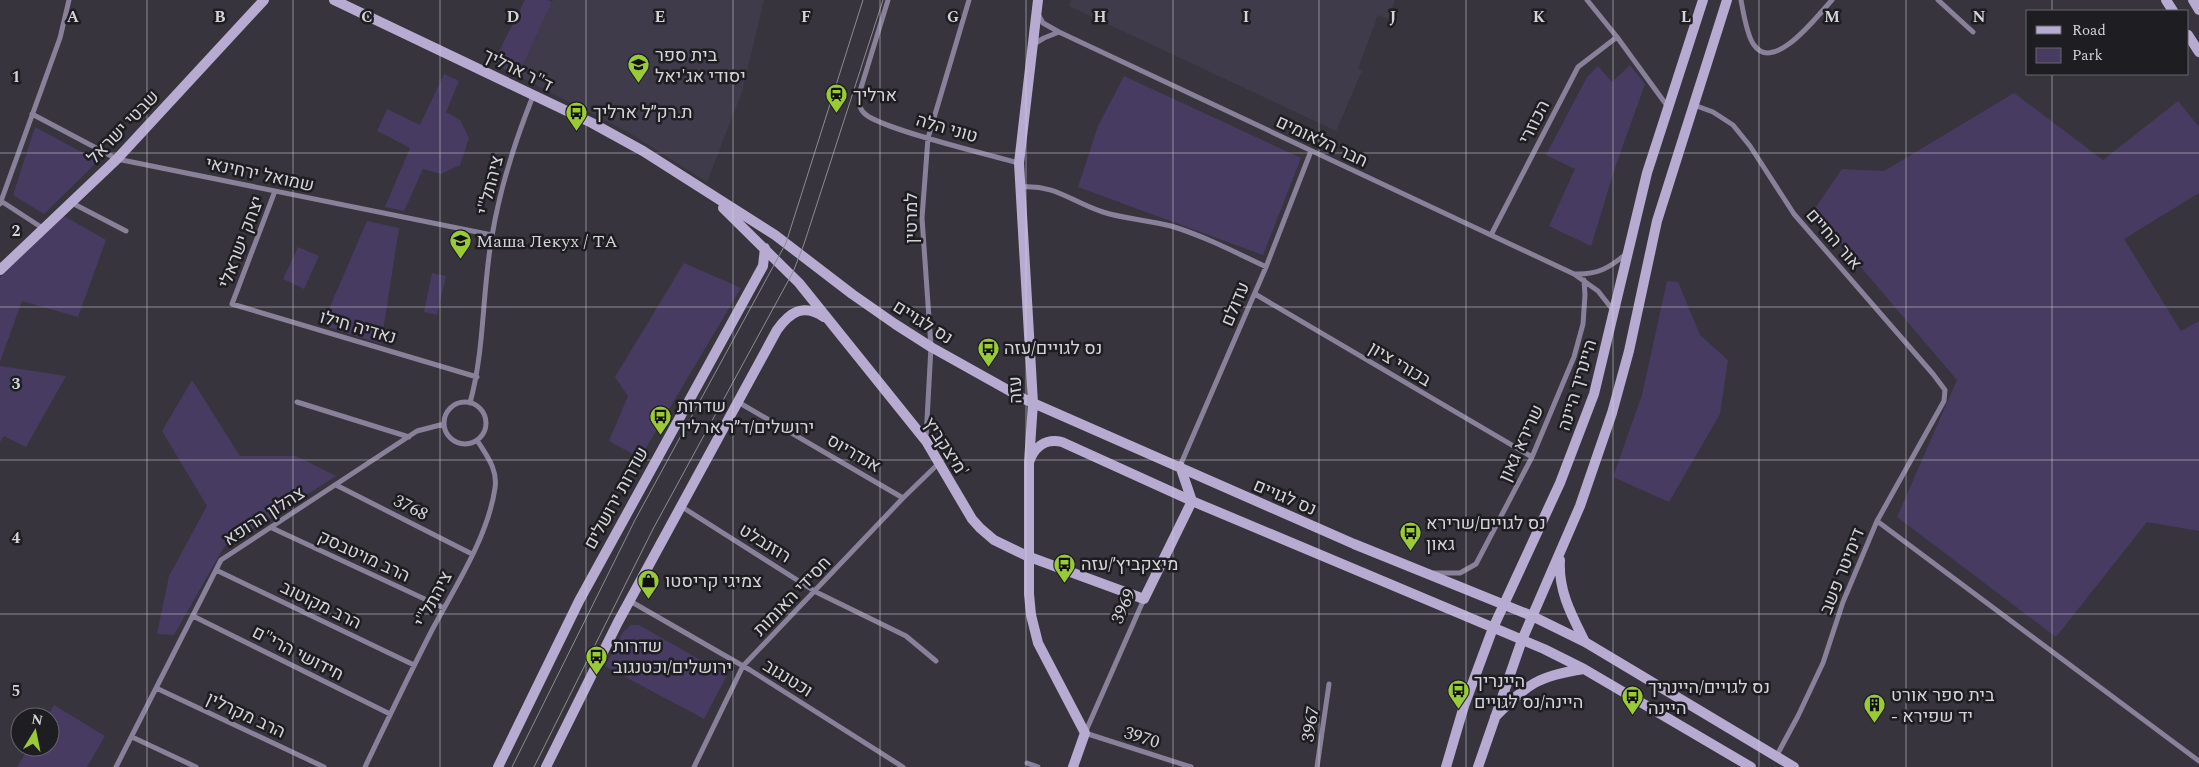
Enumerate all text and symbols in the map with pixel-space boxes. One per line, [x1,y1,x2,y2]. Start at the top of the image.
text: A [67,5,80,29]
text: B [214,5,226,29]
text: C [361,5,373,29]
text: D [507,5,520,29]
text: E [655,5,665,29]
text: F [801,5,811,29]
text: G [947,5,959,29]
text: H [1093,5,1107,29]
text: I [1243,5,1249,29]
text: J [1390,5,1397,29]
text: K [1533,5,1546,29]
text: L [1681,5,1691,29]
text: M [1824,5,1840,29]
text: N [1972,5,1986,29]
legend [2026,10,2189,75]
text: Road [2072,19,2106,42]
street label: ד"ר ארליך [478,42,557,99]
place label: בית ספר יסודי אג'יאל [655,42,746,90]
text: Park [2072,44,2103,67]
school or university icon: בית ספר יסודי אג'יאל [627,53,651,84]
text: 1 [12,65,20,89]
place label: ארליך [853,82,897,109]
station icon: ארליך [825,83,849,114]
street label: שבטי ישראל [81,84,166,171]
street label: הכוזרי [1512,96,1557,149]
place label: ת.רק״ל ארליך [593,99,692,126]
bus stop icon: ת.רק״ל ארליך [565,100,589,131]
street label: טוני הלה [913,107,981,150]
street label: חבר הלאומים [1271,108,1372,175]
street label: שמואל ירחינאי [203,150,317,199]
street label: ציהתל"י [470,153,511,217]
street label: יצחק ישראלי [212,192,271,292]
street label: למרטין [898,192,925,244]
street label: אור החיים [1799,203,1868,276]
text: 2 [12,219,21,243]
place label: Маша Лекух / ТА [476,228,618,255]
school or university icon: Маша Лекух / ТА [448,229,472,260]
street label: עדולם [1214,278,1257,331]
street label: נס לגויים [887,293,958,351]
street label: נאדיה חילו [316,304,399,351]
place label: נס לגויים/עזה [1004,335,1102,362]
street label: בכורי ציון [1363,335,1437,394]
bus stop icon: נס לגויים/עזה [976,336,1000,367]
street label: היינריך היינה [1551,336,1604,434]
text: 3 [12,372,21,396]
street label: עזה [1002,376,1029,404]
place label: שדרות ירושלים/ד״ר ארליך [677,393,814,441]
street label: שרירא גאון [1492,400,1551,486]
bus stop icon: שדרות ירושלים/ד״ר ארליך [649,404,673,435]
street label: מיצקביץ' [916,412,975,483]
street label: אנדריוס [822,427,886,480]
street label: שדרות ירושלים [577,442,656,554]
street label: נס לגויים [1249,472,1321,523]
street label: צהלון הרופא [218,480,310,553]
street label: 3768 [389,487,433,528]
place label: נס לגויים/שרירא גאון [1426,510,1546,558]
street label: רוזנבלט [733,517,796,570]
bus stop icon: נס לגויים/שרירא גאון [1398,521,1422,552]
street label: הרב מויטבסק [313,523,414,590]
street label: דימיטר פשב [1813,524,1872,619]
text: 4 [12,526,21,550]
street label: חסידי האומות [747,550,838,643]
place label: מיצקביץ׳/עזה [1081,551,1178,578]
bus stop icon: מיצקביץ׳/עזה [1053,552,1077,583]
street label: ציהתל"י [407,566,459,632]
place label: צמיגי קריסטו [665,568,762,595]
shop icon: צמיגי קריסטו [637,569,661,600]
street label: הרב מקוטוב [276,574,366,637]
street label: 3969 [1104,584,1143,628]
street label: חידושי הרי"ם [247,619,348,688]
place label: שדרות ירושלים/וכטנגוב [613,633,732,681]
bus stop icon: שדרות ירושלים/וכטנגוב [585,644,609,675]
street label: וכטנגוב [758,653,818,704]
place label: היינריך היינה/נס לגויים [1474,668,1583,716]
place label: נס לגויים/היינריך היינה [1648,674,1770,722]
text: 5 [12,679,20,703]
bus stop icon: היינריך היינה/נס לגויים [1446,679,1470,710]
place label: בית ספר אורט - יד שפירא [1891,682,1995,730]
street label: הרב מקרלין [202,685,290,746]
bus stop icon: נס לגויים/היינריך היינה [1620,685,1644,716]
building icon: בית ספר אורט - יד שפירא [1863,693,1887,724]
street label: 3967 [1294,704,1327,744]
north arrow [10,707,60,757]
text: N [30,708,45,731]
street label: 3970 [1121,719,1163,756]

